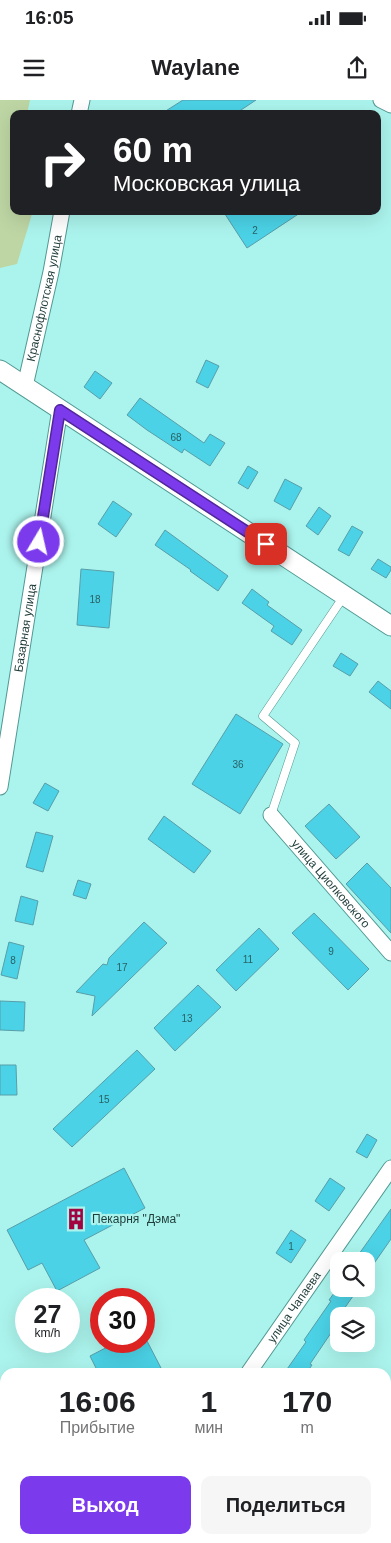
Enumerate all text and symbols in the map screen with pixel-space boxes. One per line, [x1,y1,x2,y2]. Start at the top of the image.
text: 16:05 [25,7,74,28]
icon: menu [20,54,48,82]
icon: share [343,54,371,82]
text: Waylane [151,55,240,80]
icon: right [30,130,95,195]
text: 60 m [113,130,193,169]
text: Московская улица [113,171,300,196]
house number: 2 [252,225,258,236]
street label: Краснофлотская улица [24,233,65,363]
house number: 68 [170,432,182,443]
position arrow [12,515,64,567]
pin [245,523,287,565]
icon: arrive [252,530,280,558]
street label: Базарная улица [11,582,39,673]
house number: 18 [89,594,101,605]
house number: 36 [232,759,244,770]
street label: улица Циолковского [288,837,373,931]
house number: 9 [328,946,334,957]
house number: 11 [243,954,254,965]
house number: 8 [10,955,16,966]
house number: 17 [116,962,128,973]
house number: 13 [181,1013,193,1024]
house number: 15 [98,1094,110,1105]
building icon: Пекарня "Дэма" [63,1206,89,1232]
place label: Пекарня "Дэма" [92,1212,180,1226]
house number: 1 [288,1241,294,1252]
map controls [330,1252,375,1352]
button: search [330,1252,375,1297]
street label: улица Чапаева [264,1268,324,1346]
speed limit sign: 30 [90,1288,155,1353]
text: 27 [34,1300,61,1328]
button: layers [330,1307,375,1352]
text: km/h [34,1326,61,1340]
text: 16:06 [59,1385,136,1418]
text: 1 [200,1385,217,1418]
text: 170 [282,1385,332,1418]
text: Прибытие [60,1419,135,1436]
text: мин [194,1419,223,1436]
text: m [300,1419,314,1436]
button: Выход [20,1476,191,1534]
button: Поделиться [201,1476,371,1534]

